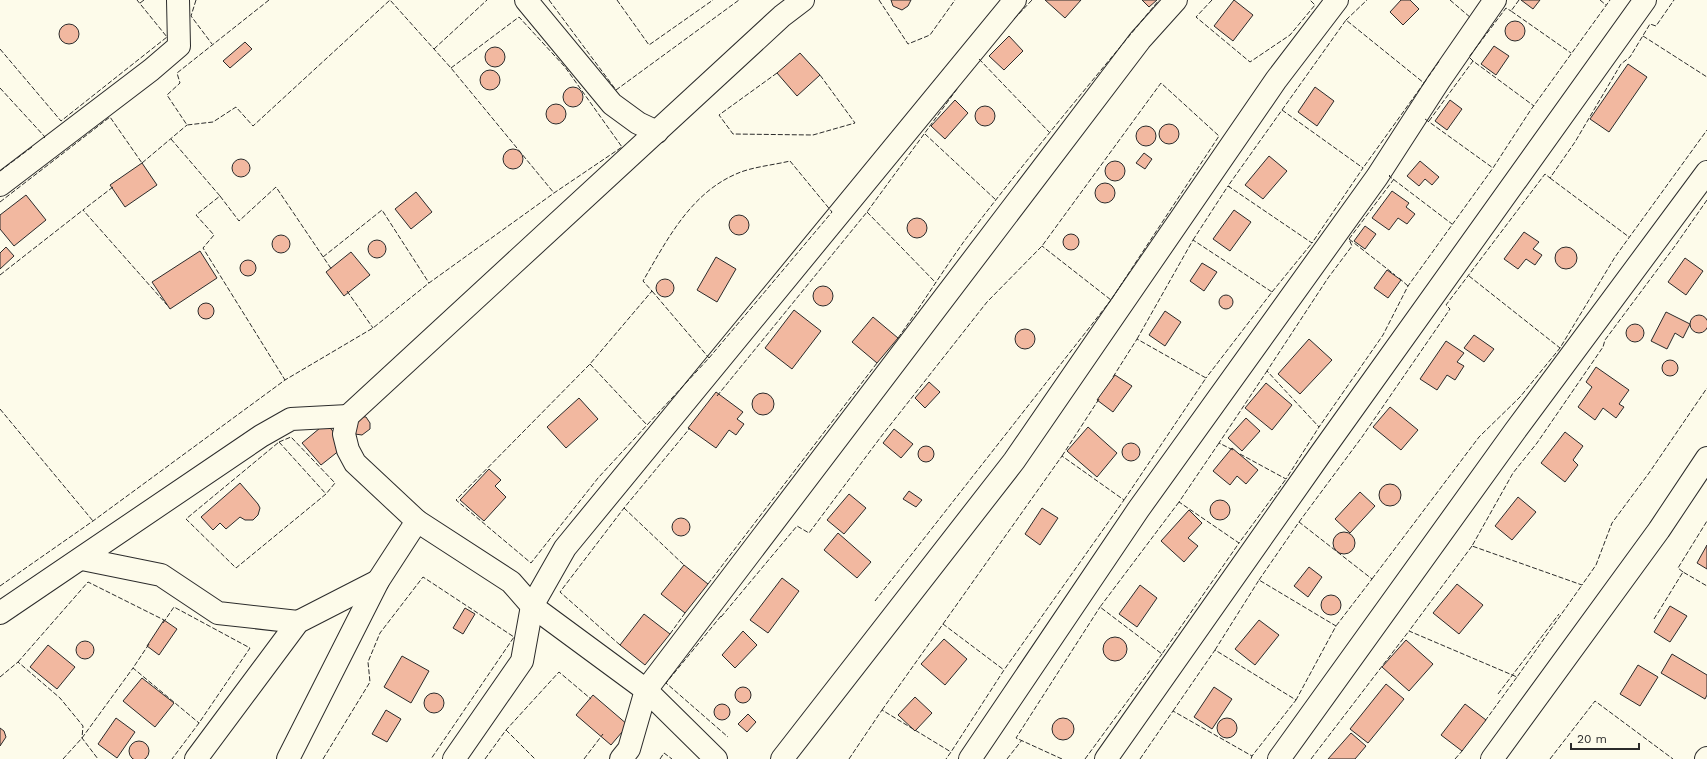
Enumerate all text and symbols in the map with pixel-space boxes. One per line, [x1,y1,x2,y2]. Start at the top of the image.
scale bar [1571,725,1639,751]
text: 20 m [1577,732,1607,746]

